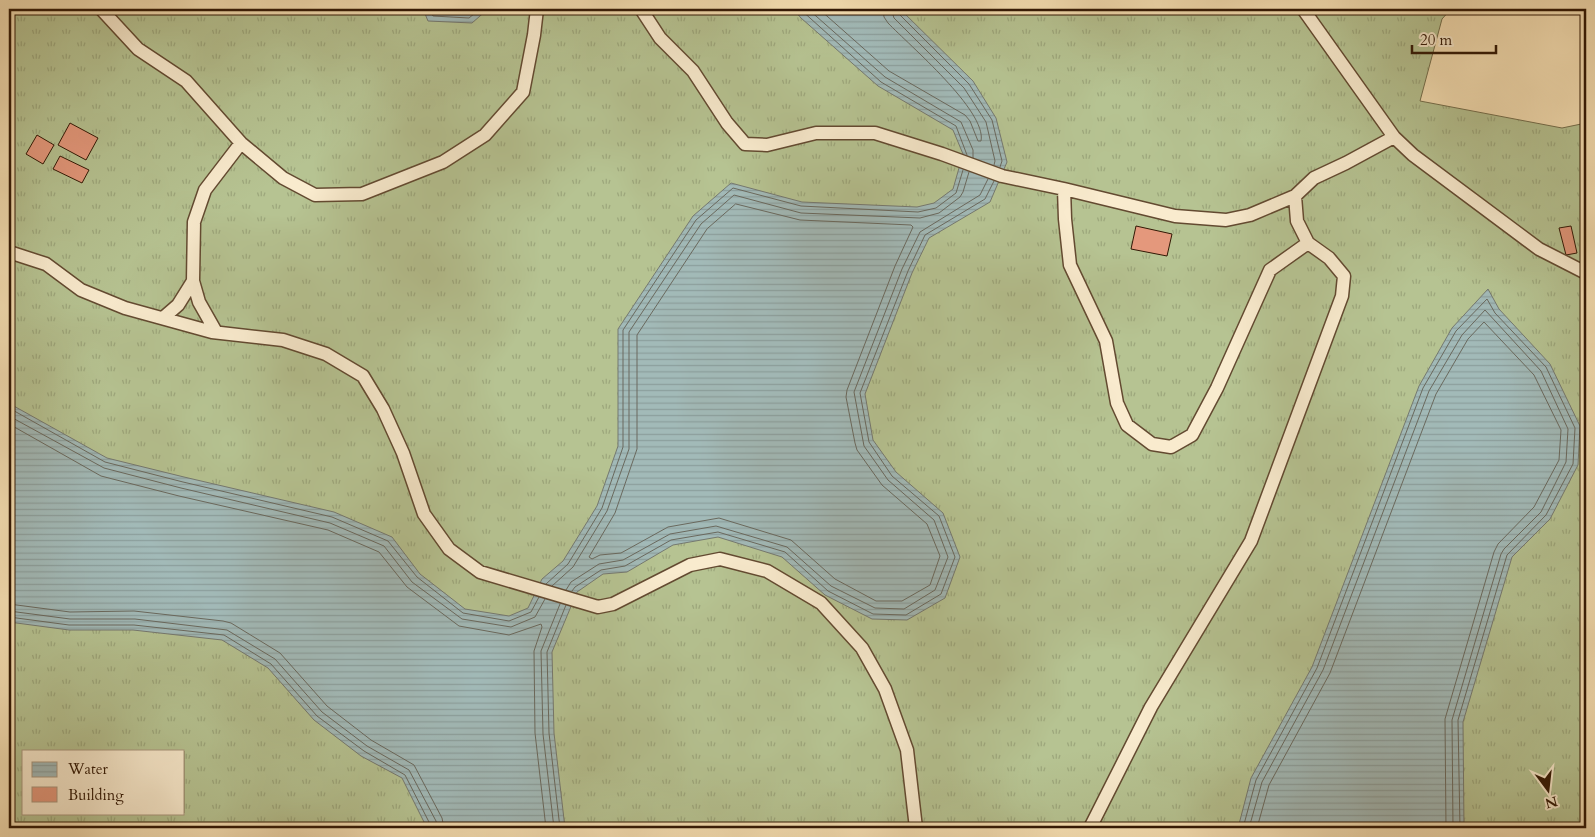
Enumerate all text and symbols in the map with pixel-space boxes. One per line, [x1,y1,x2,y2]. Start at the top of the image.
scale bar [1412,22,1496,54]
text: 20 m [1420,30,1452,50]
legend [22,750,185,814]
text: Water [67,759,109,779]
north arrow [1522,764,1572,814]
text: Building [68,785,124,805]
text: N [1543,791,1560,813]

